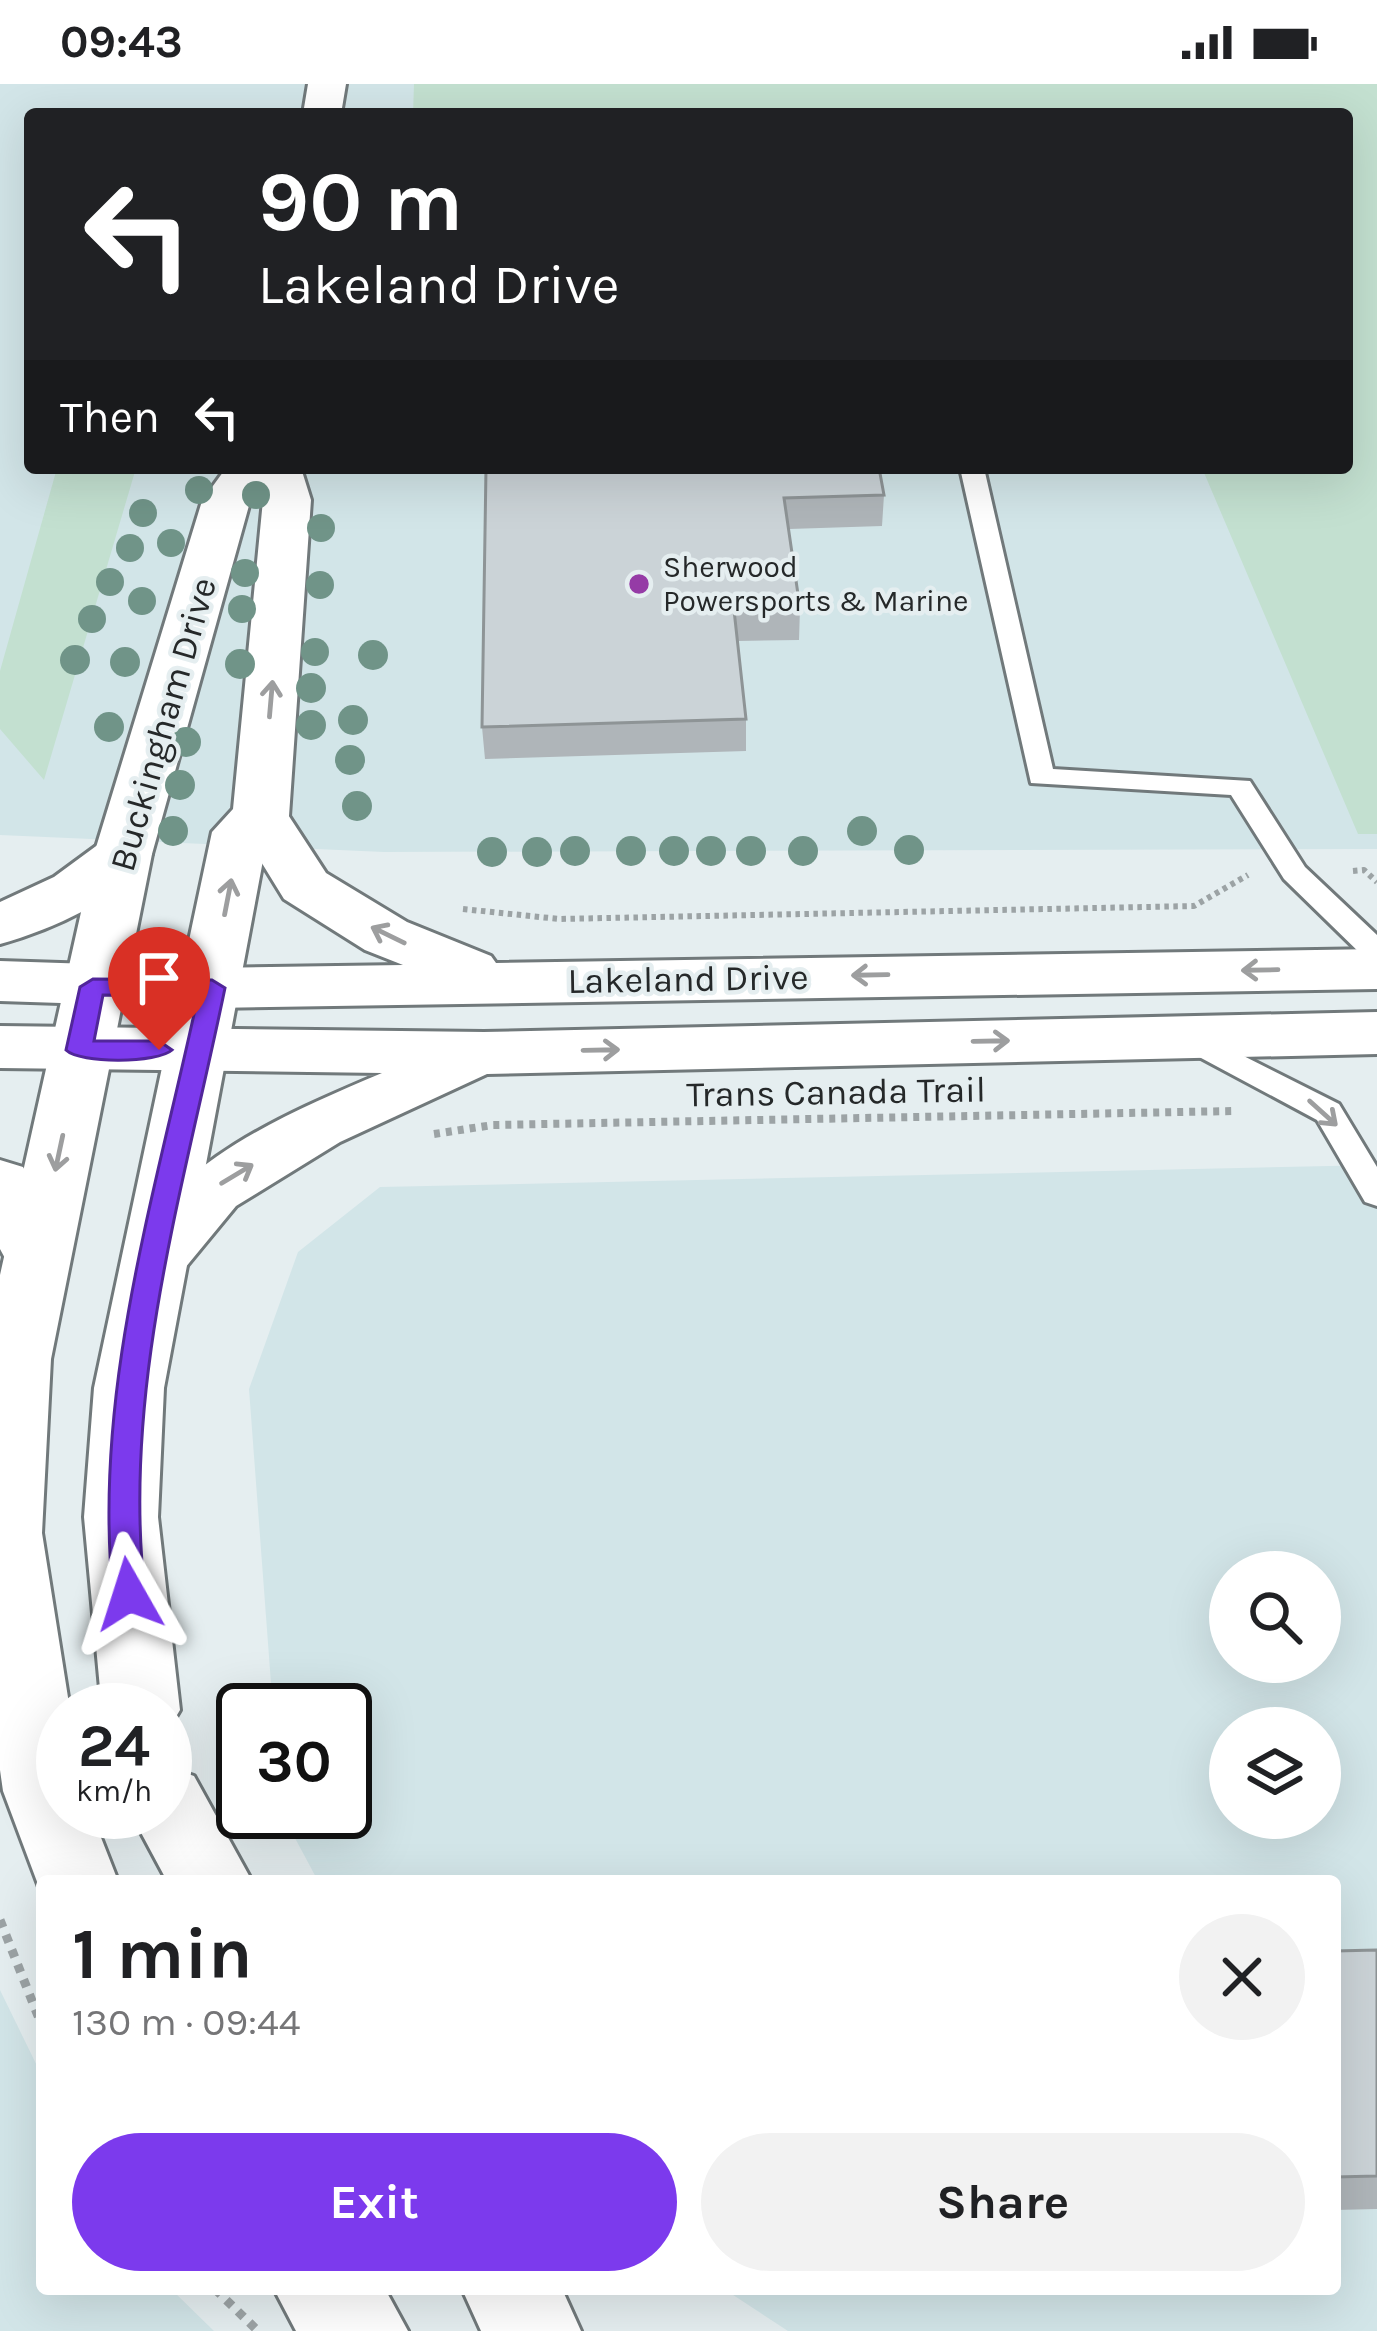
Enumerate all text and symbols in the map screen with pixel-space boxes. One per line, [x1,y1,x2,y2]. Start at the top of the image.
text: 09:43 [60,16,183,68]
text: 90 m [258,153,463,251]
icon: left [60,156,216,312]
text: Lakeland Drive [258,253,620,317]
icon: left [184,384,250,450]
text: Then [60,391,160,443]
place label: Sherwood Powersports & Marine [663,549,968,619]
marker: Sherwood Powersports & Marine [626,571,652,597]
street label: Buckingham Drive [101,573,225,876]
one-way arrow [259,680,282,719]
one-way arrow [217,878,240,916]
one-way arrow [371,923,407,945]
pin [108,927,210,1050]
icon: arrive [126,945,192,1011]
street label: Lakeland Drive [567,956,809,1002]
one-way arrow [1241,959,1280,982]
one-way arrow [851,964,890,987]
one-way arrow [971,1029,1010,1052]
one-way arrow [581,1039,620,1062]
street label: Trans Canada Trail [686,1068,986,1116]
one-way arrow [1308,1098,1338,1126]
one-way arrow [47,1132,69,1171]
one-way arrow [219,1162,253,1186]
position arrow [66,1531,192,1657]
map controls [1209,1551,1341,1839]
button: search [1209,1551,1341,1683]
speed limit sign: 30 [216,1683,372,1839]
button: layers [1209,1707,1341,1839]
text: 24 [78,1711,150,1781]
text: km/h [76,1773,152,1809]
text: 1 min [72,1912,253,1996]
button: close [1179,1914,1305,2040]
text: 130 m · 09:44 [72,1999,301,2045]
button: Exit [72,2133,677,2271]
button: Share [701,2133,1305,2271]

